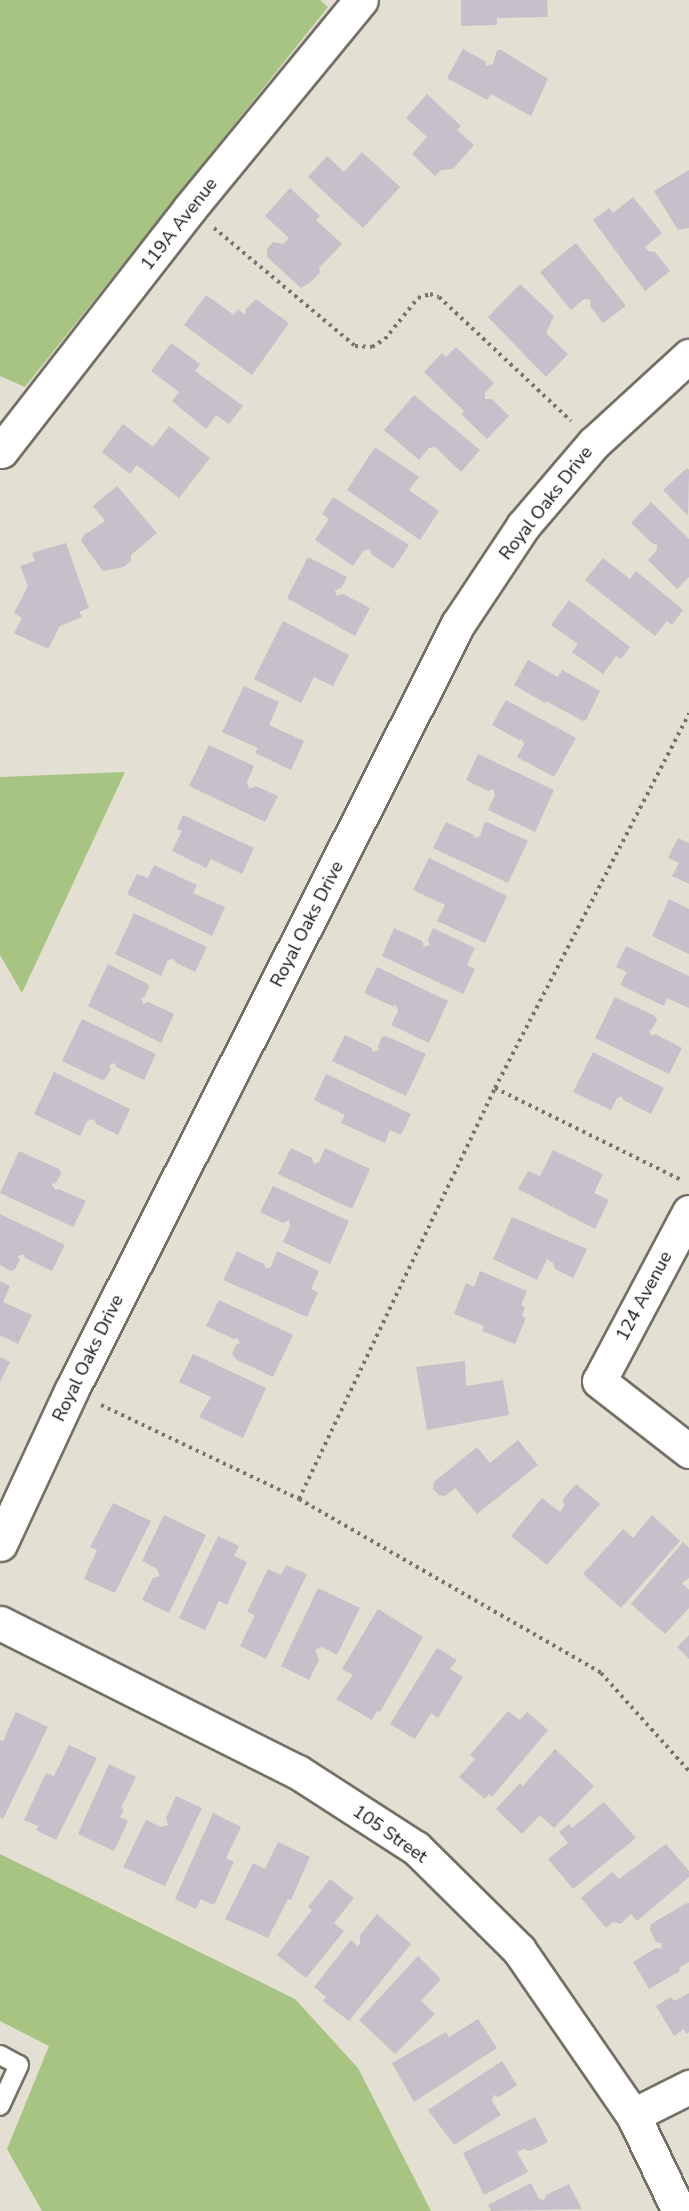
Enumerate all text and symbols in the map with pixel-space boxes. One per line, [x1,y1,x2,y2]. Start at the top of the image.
street label: 119A Avenue [136,173,222,275]
street label: Royal Oaks Drive [495,442,597,564]
street label: Royal Oaks Drive [266,857,348,991]
street label: 124 Avenue [611,1248,677,1344]
street label: Royal Oaks Drive [48,1291,128,1425]
street label: 105 Street [349,1800,431,1868]

